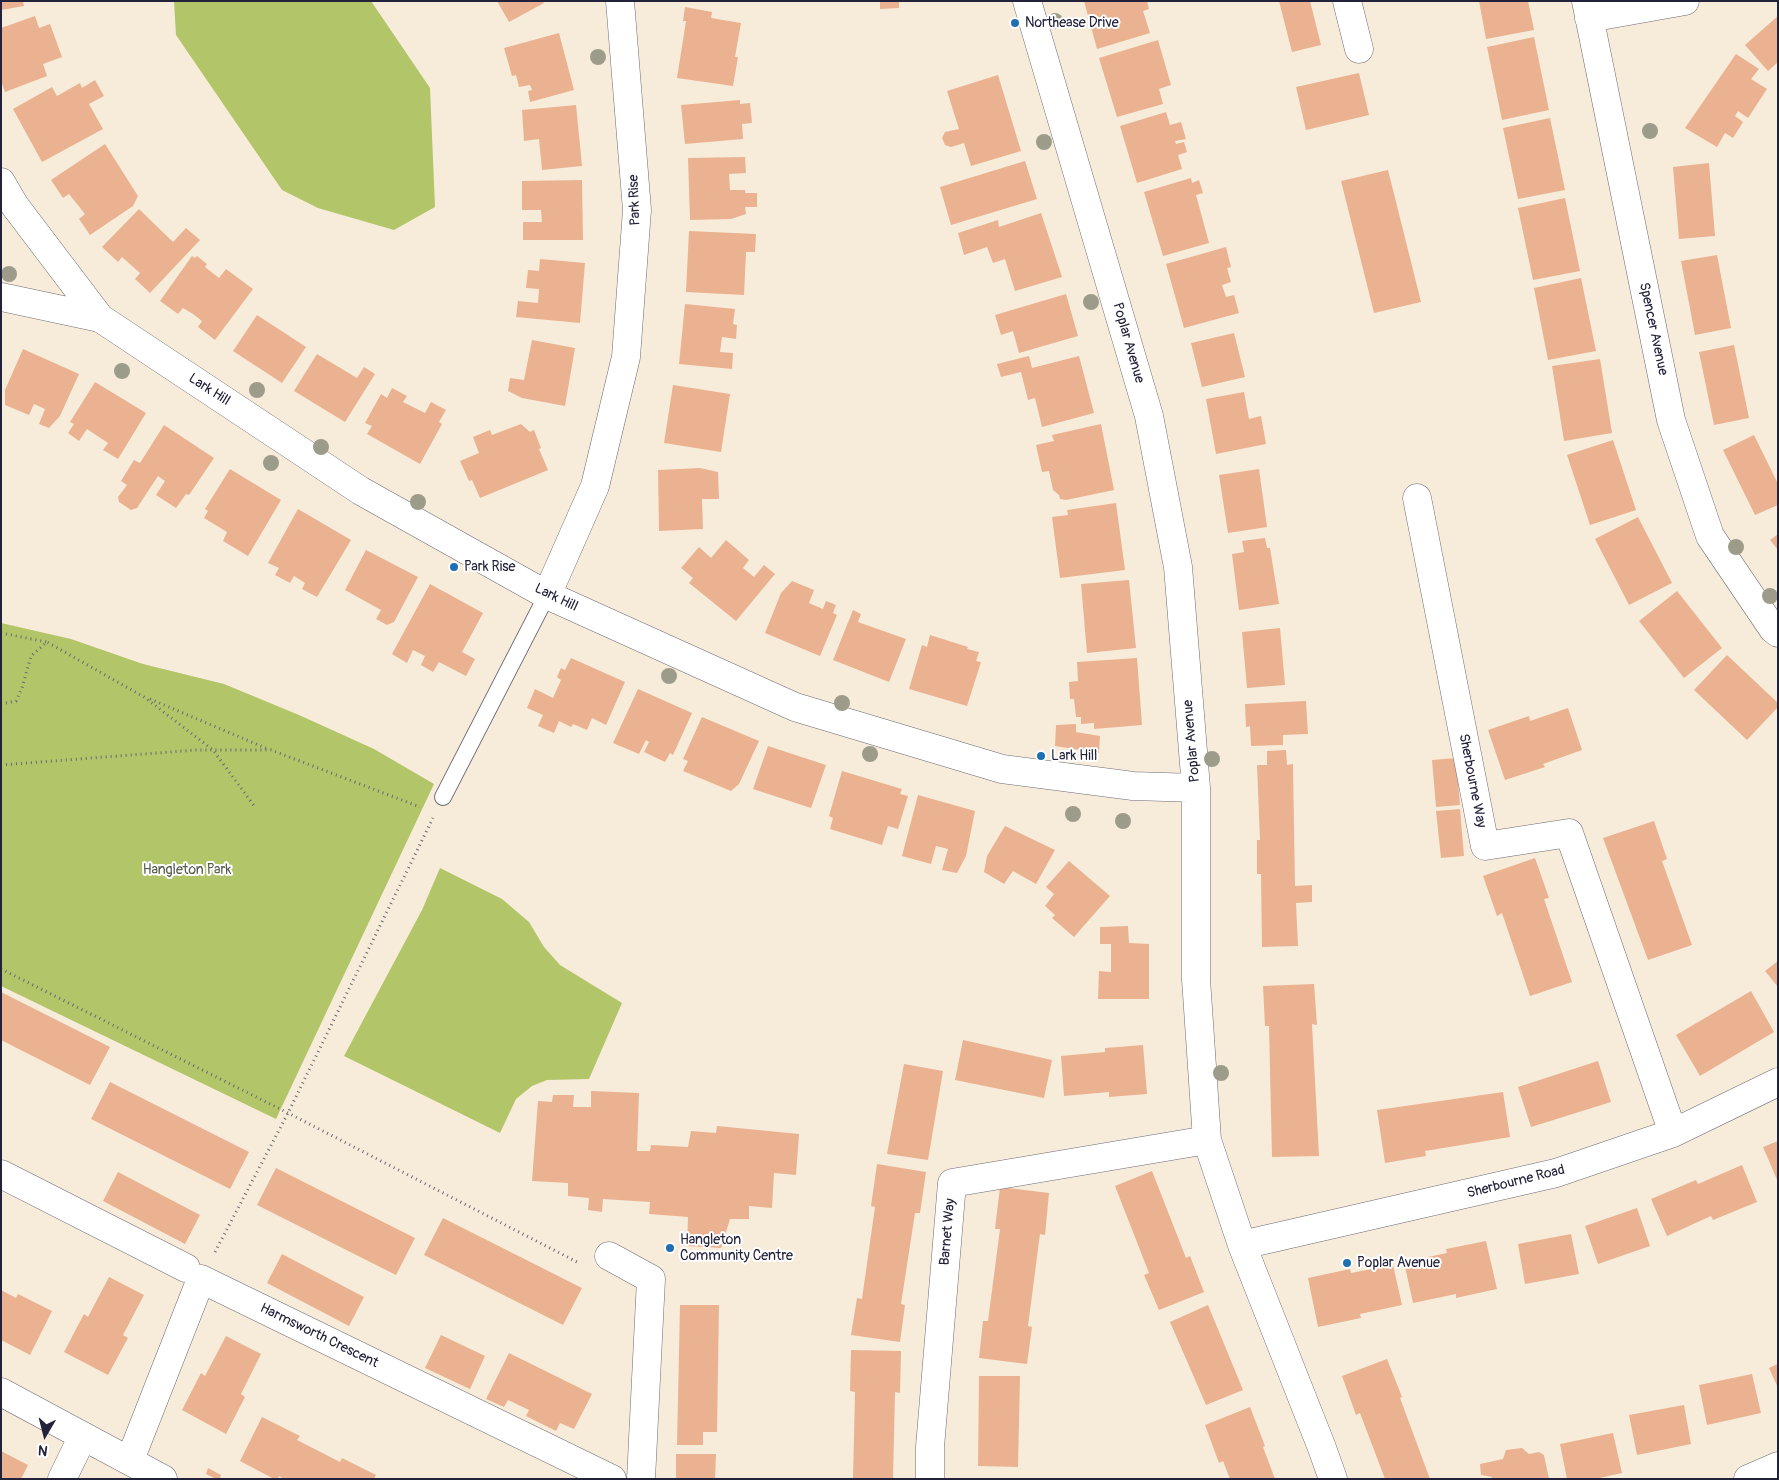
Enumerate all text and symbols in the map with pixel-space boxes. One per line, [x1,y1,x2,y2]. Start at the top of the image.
place label: Northease Drive [1025,15,1119,31]
marker: Northease Drive [1009,17,1021,29]
street label: Park Rise [626,174,644,226]
street label: Spencer Avenue [1635,281,1671,377]
street label: Poplar Avenue [1108,301,1148,385]
street label: Lark Hill [185,370,233,410]
place label: Park Rise [464,559,515,575]
marker: Park Rise [448,561,460,573]
street label: Lark Hill [532,580,580,616]
street label: Poplar Avenue [1180,699,1204,783]
street label: Sherbourne Way [1455,733,1489,829]
place label: Lark Hill [1051,748,1097,764]
marker: Lark Hill [1035,750,1047,762]
park label: Hangleton Park [143,862,231,878]
street label: Sherbourne Road [1465,1162,1567,1202]
street label: Barnet Way [937,1198,959,1266]
place label: Hangleton Community Centre [680,1232,793,1264]
marker: Hangleton Community Centre [664,1242,676,1254]
place label: Poplar Avenue [1357,1255,1440,1271]
marker: Poplar Avenue [1341,1257,1353,1269]
street label: Harmsworth Crescent [257,1300,381,1372]
north arrow [20,1410,70,1460]
text: N [37,1441,49,1459]

